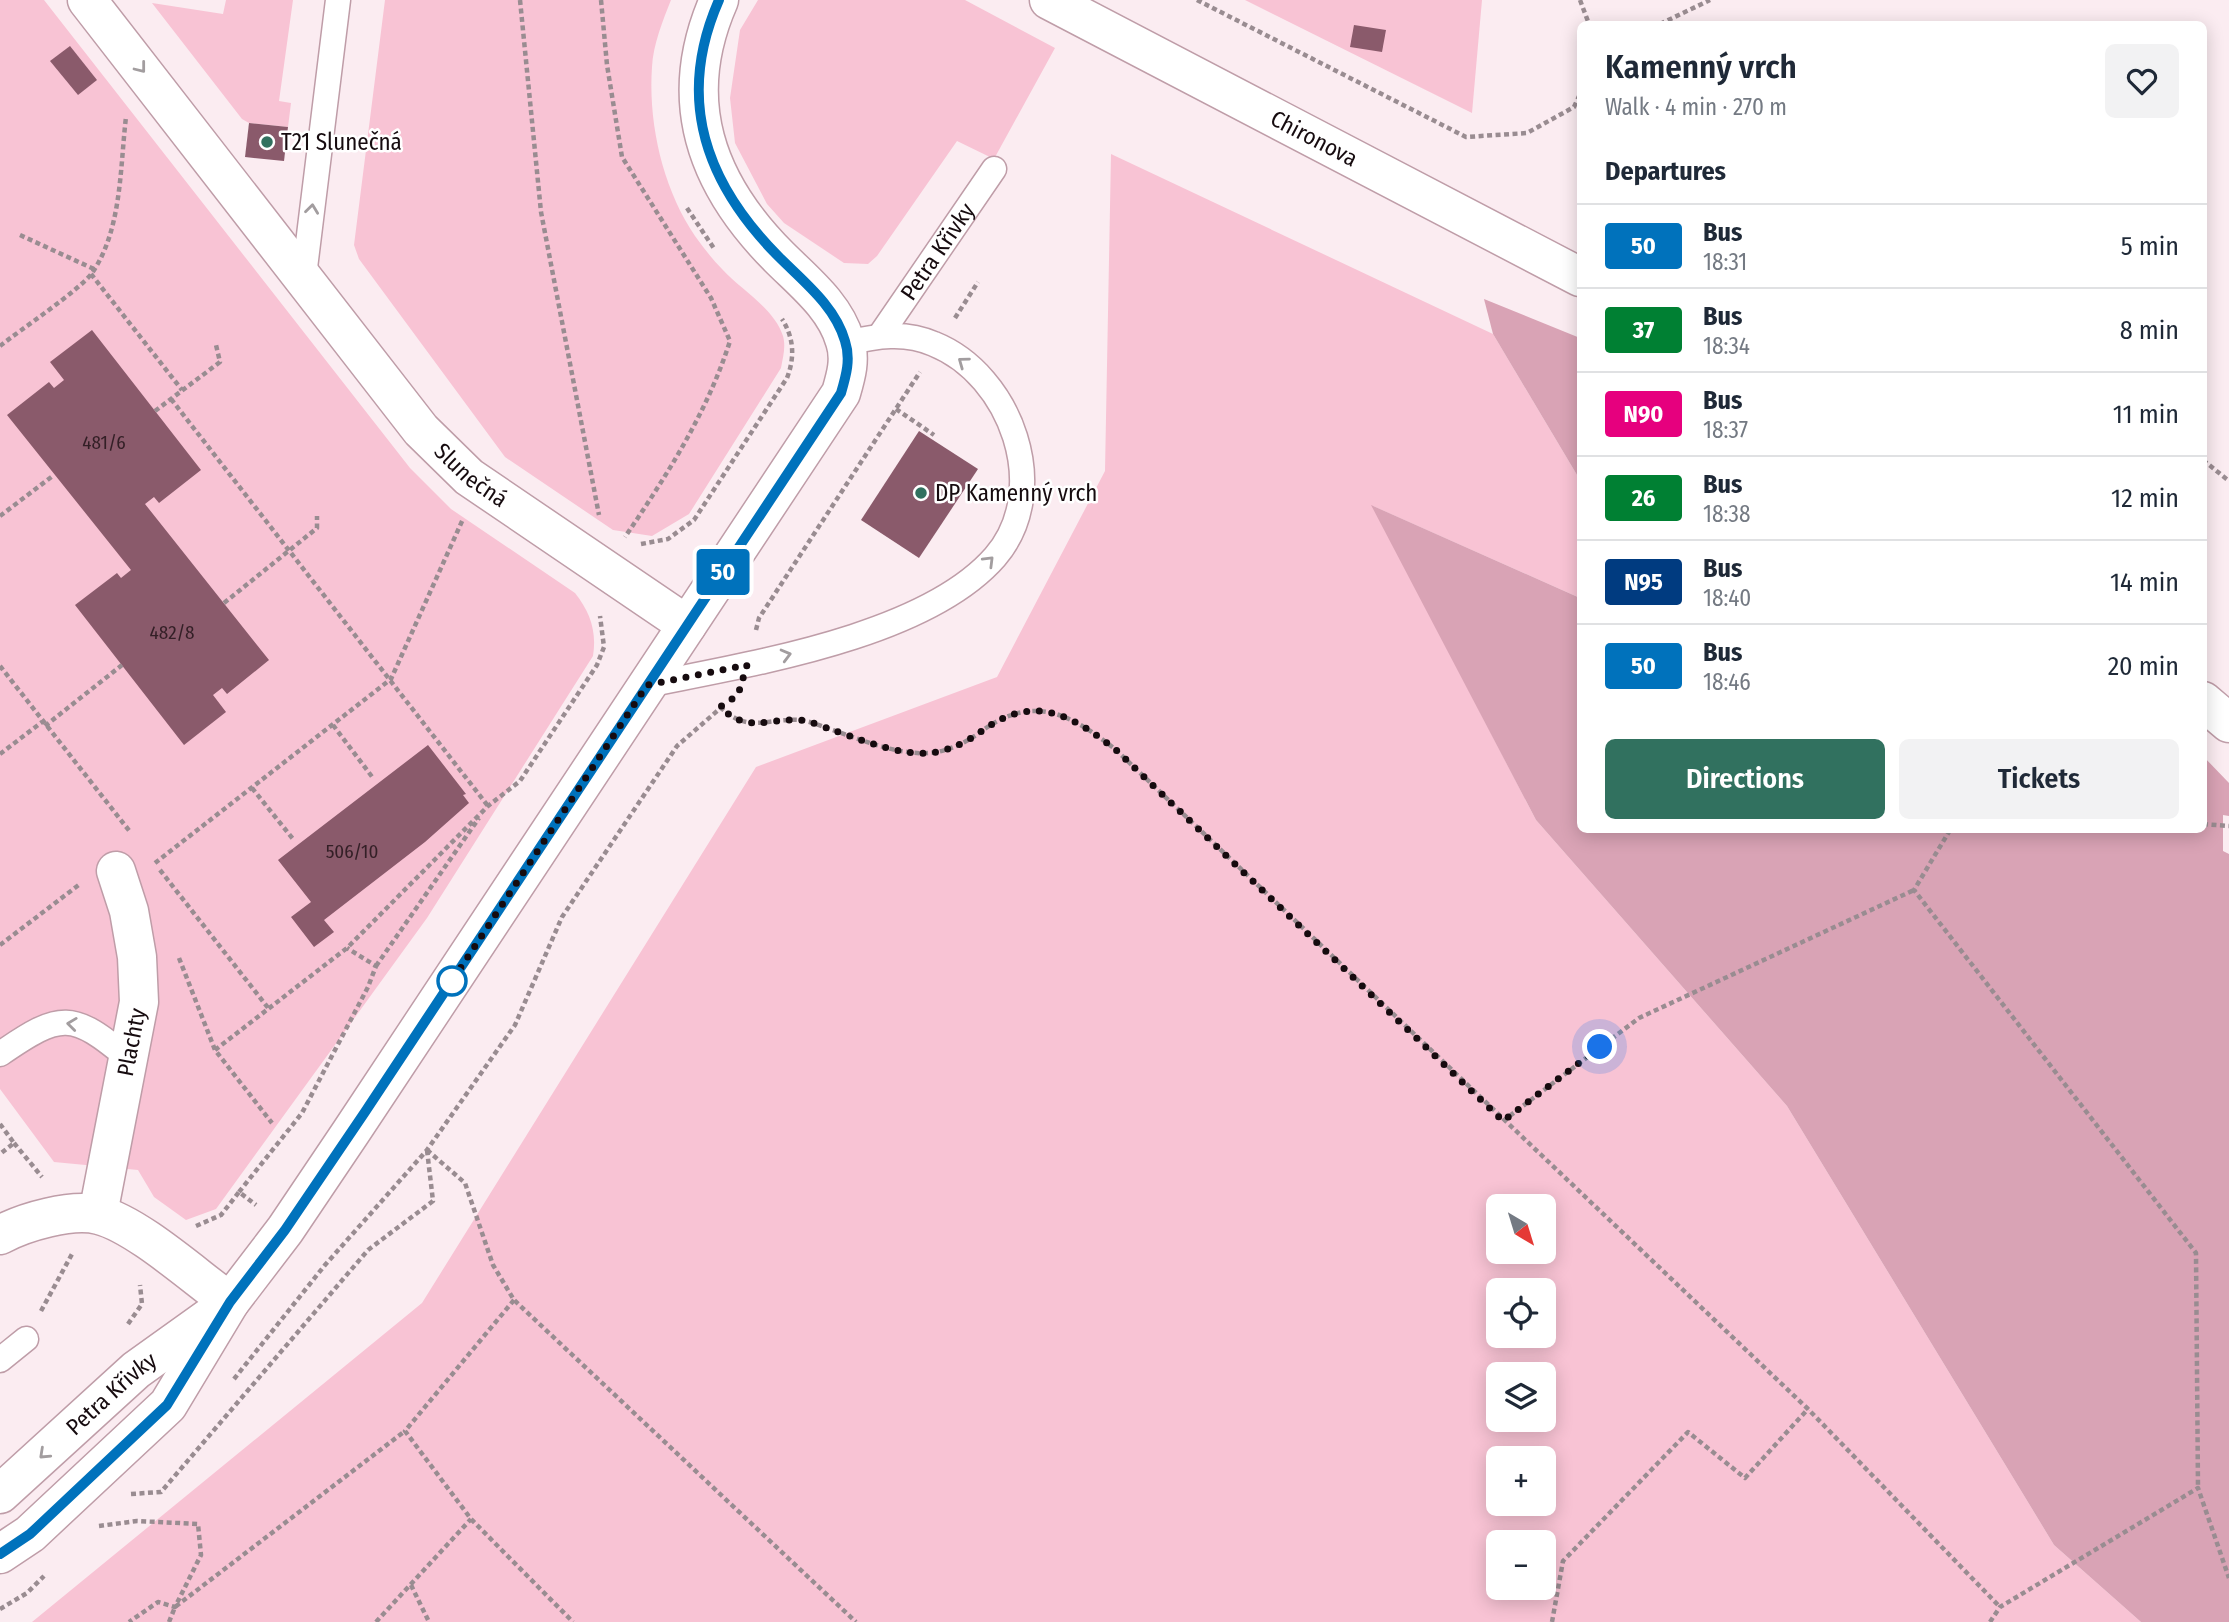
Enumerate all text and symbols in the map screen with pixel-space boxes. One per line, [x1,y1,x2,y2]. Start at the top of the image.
button: heart [2105,44,2179,118]
text: Kamenný vrch [1605,47,1797,87]
one-way arrow [132,61,145,73]
text: Walk · 4 min · 270 m [1605,93,1787,121]
street label: Chironova [1266,104,1362,172]
place label: T21 Slunečná [281,128,402,156]
marker: T21 Slunečná [259,134,275,150]
text: Departures [1605,156,1726,187]
street label: Petra Křivky [894,197,981,305]
one-way arrow [305,203,320,214]
text: Bus [1703,217,1742,248]
text: 5 min [2121,231,2179,262]
text: 50 [1631,232,1656,260]
text: 18:31 [1703,248,1747,276]
text: Bus [1703,301,1742,332]
text: 8 min [2120,315,2179,346]
text: 37 [1633,316,1654,344]
text: 18:34 [1703,332,1750,360]
one-way arrow [958,357,971,370]
text: Bus [1703,385,1742,416]
text: 11 min [2113,399,2179,430]
text: N90 [1624,400,1663,428]
text: 18:37 [1703,416,1748,444]
house number: 481/6 [82,431,126,454]
street label: Slunečná [429,437,513,513]
text: Bus [1703,469,1742,500]
place label: DP Kamenný vrch [935,479,1097,507]
text: 12 min [2111,483,2179,514]
text: 26 [1632,484,1655,512]
marker: DP Kamenný vrch [913,485,929,501]
text: 18:38 [1703,500,1750,528]
line badge: 50 [692,549,754,595]
text: Bus [1703,553,1742,584]
one-way arrow [981,557,994,570]
text: 50 [711,558,735,586]
text: 14 min [2110,567,2179,598]
text: N95 [1624,568,1663,596]
text: 18:40 [1703,584,1751,612]
house number: 482/8 [150,621,194,644]
text: Bus [1703,637,1742,668]
one-way arrow [780,649,792,663]
text: 20 min [2108,651,2179,682]
text: 50 [1631,652,1656,680]
text: 18:46 [1703,668,1751,696]
button: Directions [1605,739,1885,819]
button: Tickets [1899,739,2179,819]
house number: 506/10 [326,840,378,863]
unlabelled marker [437,966,467,996]
street label: Plachty [111,1005,152,1079]
one-way arrow [66,1017,78,1032]
your location [1582,1029,1617,1064]
north arrow [1486,1194,1556,1264]
map controls [1486,1194,1556,1600]
button: locate [1486,1278,1556,1348]
street label: Petra Křivky [60,1346,162,1441]
button: layers [1486,1362,1556,1432]
one-way arrow [39,1445,52,1458]
button: + [1486,1446,1556,1516]
button: − [1486,1530,1556,1600]

